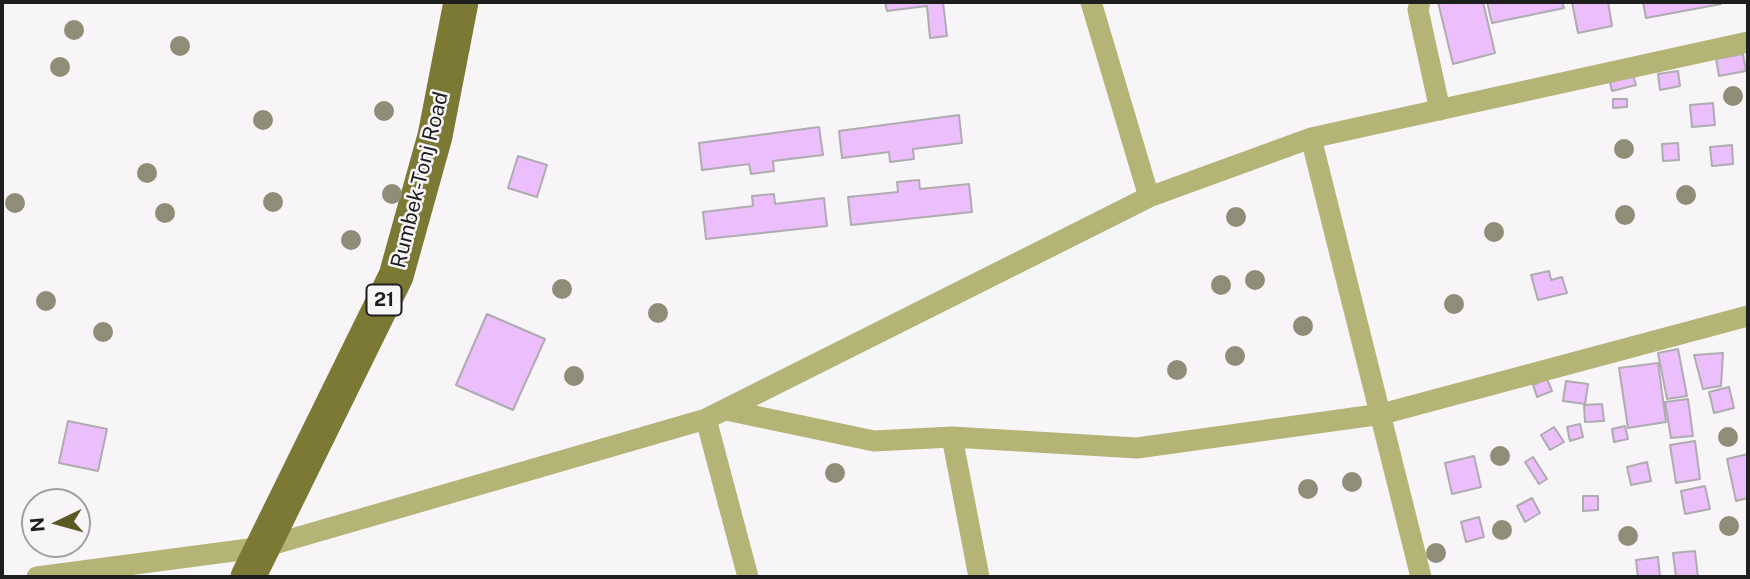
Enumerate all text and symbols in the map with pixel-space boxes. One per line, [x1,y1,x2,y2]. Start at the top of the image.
street label: Rumbek-Tonj Road [386,89,454,271]
road number: 21 [366,284,402,316]
north arrow [21,488,91,558]
text: N [25,516,49,533]

